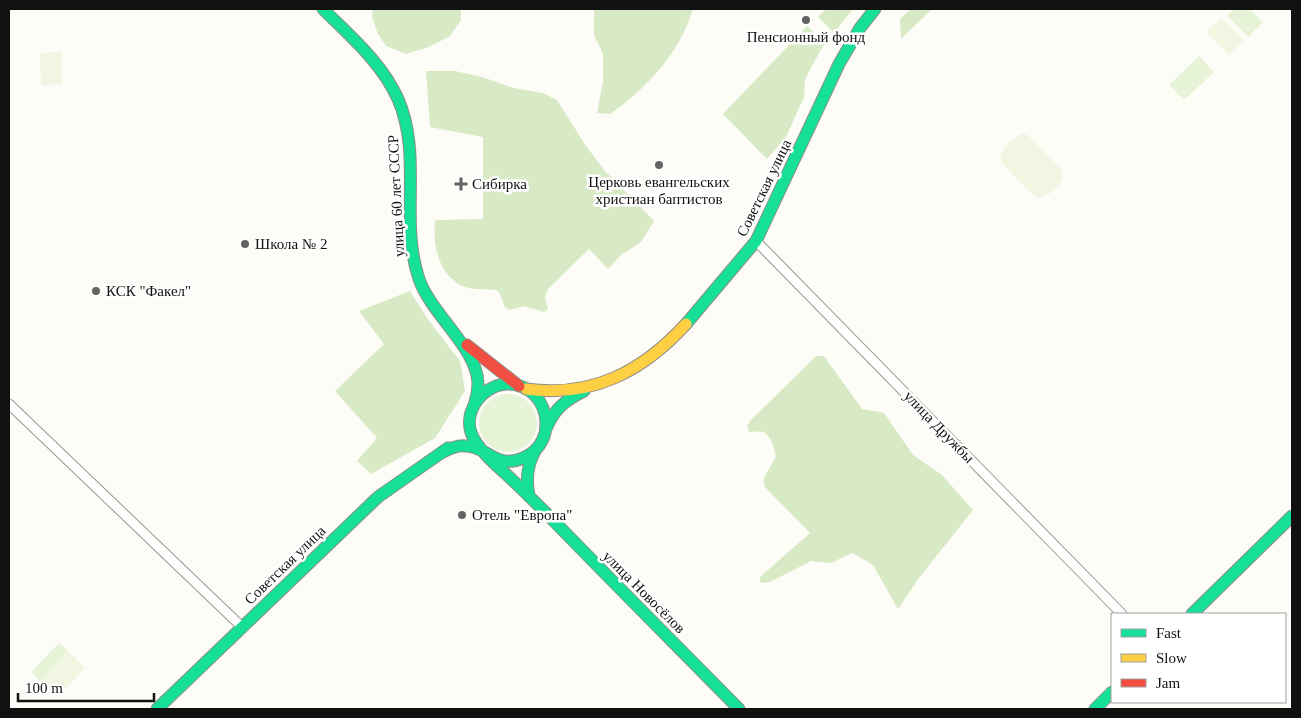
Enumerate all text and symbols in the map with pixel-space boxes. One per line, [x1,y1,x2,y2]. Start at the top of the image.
marker: Пенсионный фонд [800,14,812,26]
place label: Пенсионный фонд [747,29,866,45]
street label: улица 60 лет СССР [385,134,407,258]
street label: Советская улица [734,137,795,239]
marker: Церковь евангельских христиан баптистов [653,159,665,171]
place label: Церковь евангельских христиан баптистов [588,174,730,207]
place label: Сибирка [472,176,527,192]
marker: Сибирка [454,177,468,191]
place label: Школа № 2 [255,236,327,252]
marker: Школа № 2 [239,238,251,250]
place label: КСК "Факел" [106,283,191,299]
marker: КСК "Факел" [90,285,102,297]
street label: улица Дружбы [901,388,977,466]
place label: Отель "Европа" [472,507,572,523]
marker: Отель "Европа" [456,509,468,521]
street label: Советская улица [241,522,329,608]
street label: улица Новосёлов [600,548,688,636]
legend [1111,613,1286,703]
text: Fast [1156,625,1182,641]
text: Slow [1156,650,1187,666]
scale bar [18,670,154,702]
text: Jam [1156,675,1180,691]
text: 100 m [25,680,63,696]

